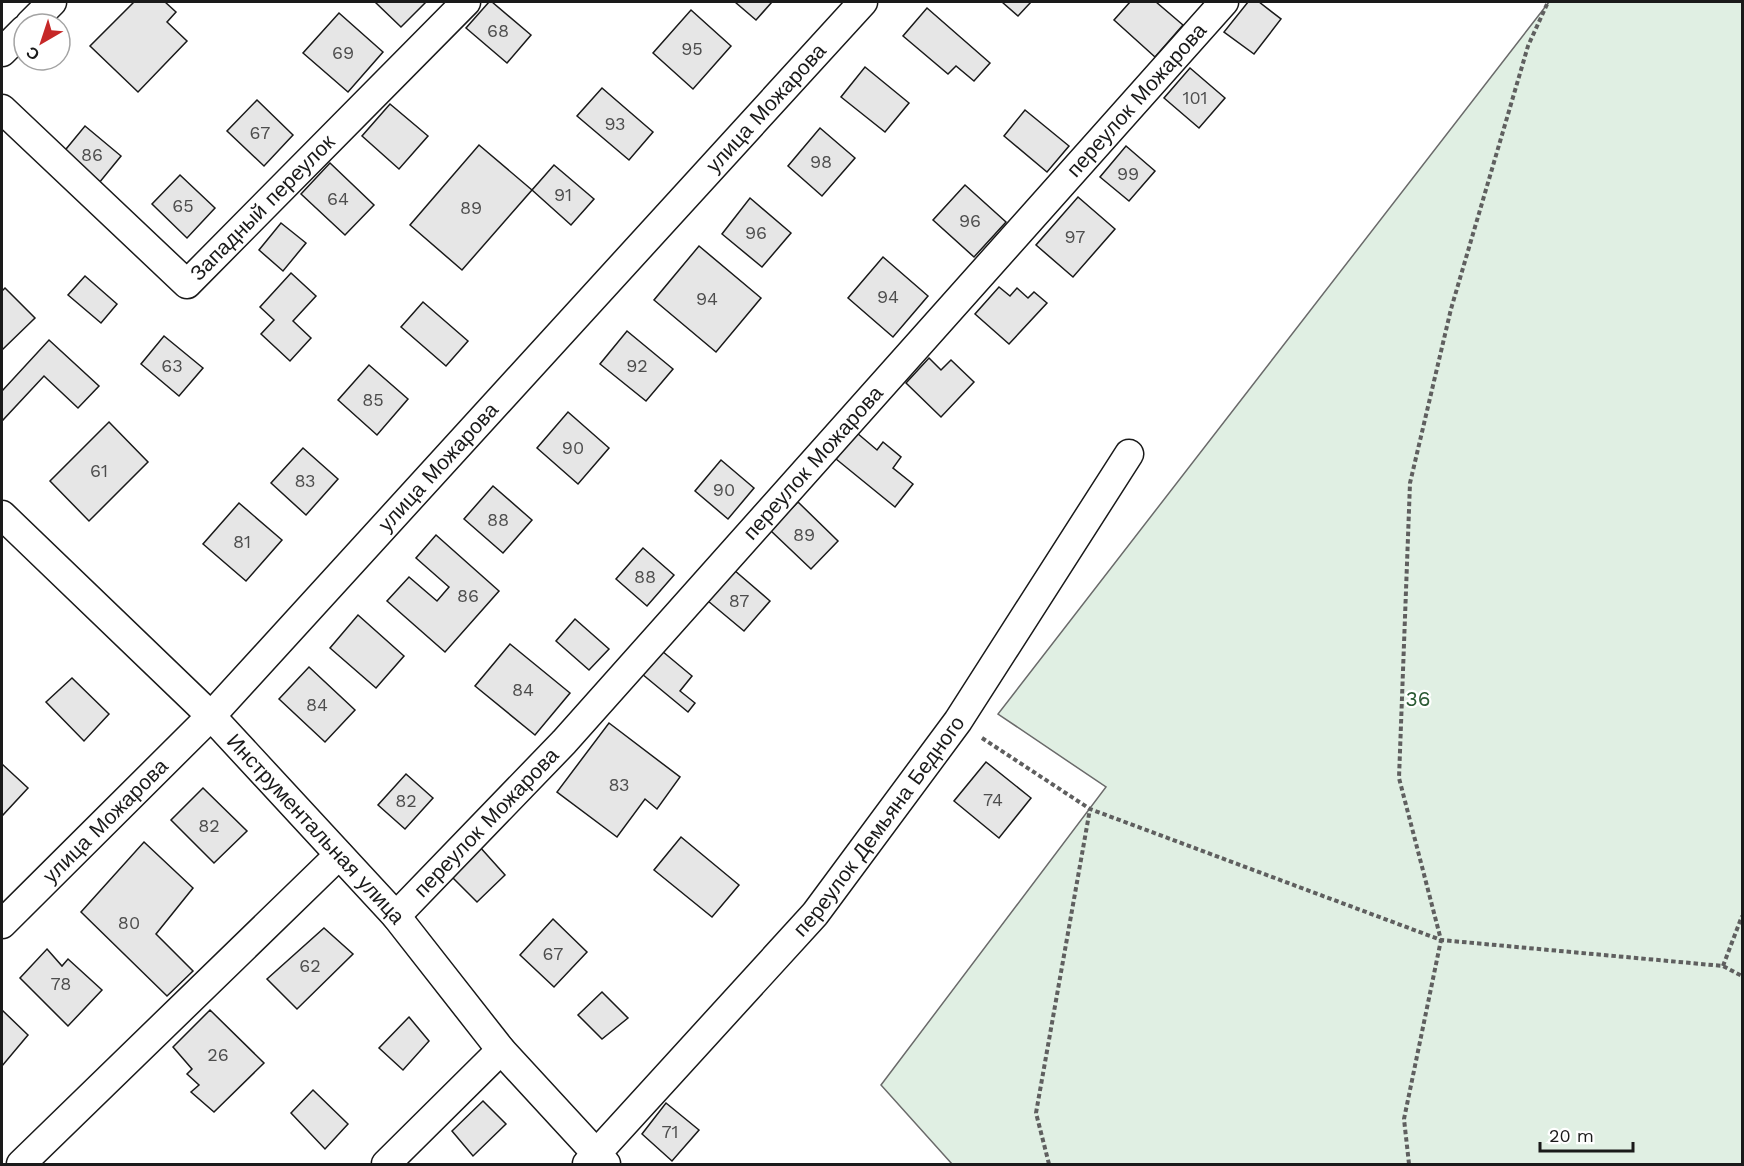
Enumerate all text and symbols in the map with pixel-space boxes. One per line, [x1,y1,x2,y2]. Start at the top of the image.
north arrow [12,12,72,72]
street label: переулок Можарова [1061,17,1211,182]
house number: 68 [487,20,509,41]
house number: 95 [681,38,703,59]
street label: улица Можарова [701,38,831,177]
text: С [22,42,43,64]
house number: 69 [332,42,354,63]
house number: 101 [1182,87,1208,108]
house number: 93 [604,113,626,134]
house number: 67 [250,122,270,143]
street label: Западный переулок [185,129,340,285]
house number: 86 [81,144,103,165]
house number: 98 [810,151,832,172]
house number: 99 [1117,163,1139,184]
house number: 91 [554,184,572,205]
house number: 64 [327,188,349,209]
house number: 65 [172,195,194,216]
house number: 89 [460,197,482,218]
house number: 96 [959,210,981,231]
house number: 96 [745,222,767,243]
house number: 97 [1065,226,1085,247]
house number: 94 [877,286,899,307]
house number: 94 [696,288,718,309]
house number: 63 [161,355,183,376]
house number: 92 [626,355,648,376]
street label: переулок Можарова [738,380,888,545]
house number: 85 [362,389,384,410]
street label: улица Можарова [373,397,503,536]
house number: 90 [562,437,584,458]
house number: 61 [90,460,108,481]
house number: 83 [294,470,316,491]
house number: 90 [713,479,735,500]
house number: 88 [487,509,509,530]
house number: 89 [793,524,815,545]
house number: 81 [233,531,251,552]
house number: 88 [634,566,656,587]
house number: 86 [457,585,479,606]
house number: 87 [729,590,749,611]
house number: 84 [512,679,534,700]
park label: 36 [1405,686,1431,711]
house number: 84 [306,694,328,715]
street label: переулок Демьяна Бедного [788,711,970,941]
street label: Инструментальная улица [222,728,411,929]
street label: переулок Можарова [408,742,564,902]
street label: улица Можарова [38,753,173,888]
house number: 83 [608,774,630,795]
house number: 74 [983,789,1003,810]
house number: 82 [395,790,417,811]
house number: 82 [198,815,220,836]
house number: 80 [118,912,140,933]
house number: 67 [543,943,563,964]
house number: 62 [299,955,321,976]
house number: 78 [51,973,71,994]
house number: 26 [207,1044,229,1065]
scale bar [1540,1115,1633,1153]
house number: 71 [661,1121,679,1142]
text: 20 m [1549,1125,1594,1146]

